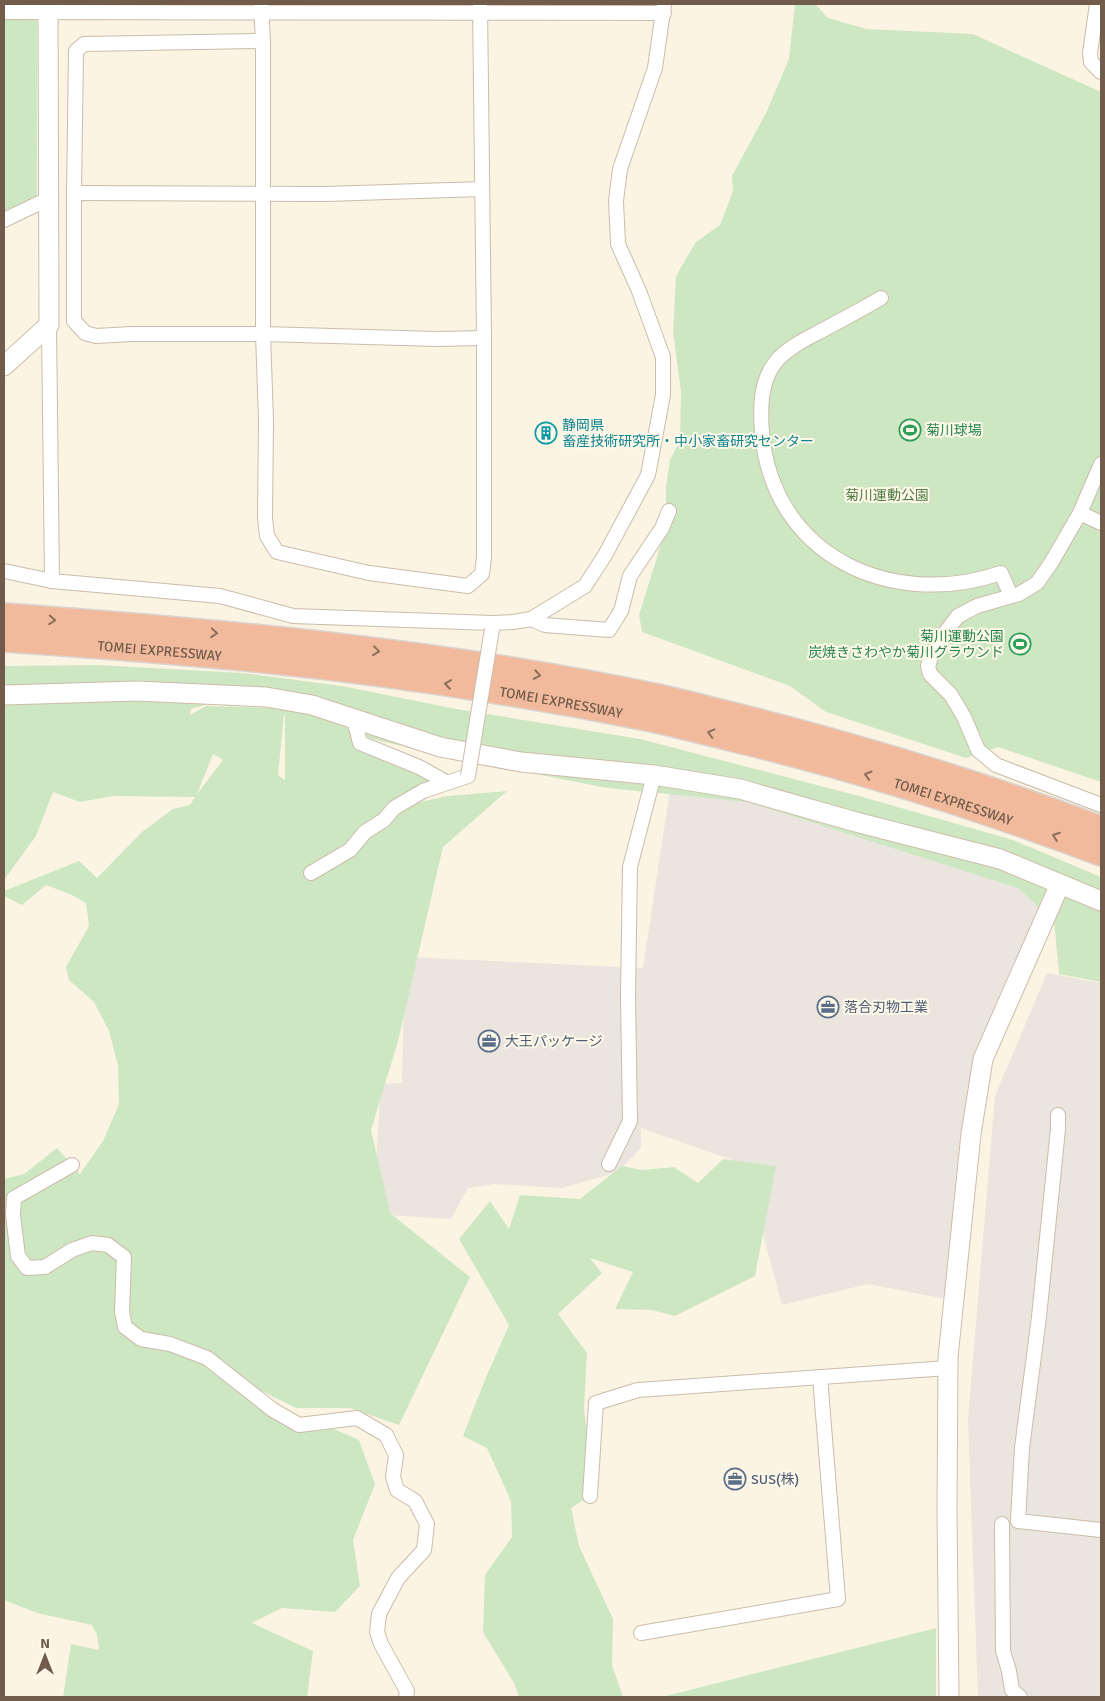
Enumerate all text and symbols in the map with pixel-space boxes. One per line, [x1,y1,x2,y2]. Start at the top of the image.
place label: 静岡県 畜産技術研究所・中小家畜研究センター [562,417,814,450]
sports icon: 菊川球場 [898,418,922,442]
building icon: 静岡県 畜産技術研究所・中小家畜研究センター [534,421,558,445]
place label: 菊川球場 [926,422,982,439]
park label: 菊川運動公園 [845,487,929,504]
one-way arrow [49,614,57,625]
one-way arrow [211,627,219,638]
place label: 菊川運動公園 炭焼きさわやか菊川グラウンド [808,628,1004,661]
sports icon: 菊川運動公園 炭焼きさわやか菊川グラウンド [1008,632,1032,656]
street label: TOMEI EXPRESSWAY [97,637,222,664]
one-way arrow [372,645,380,656]
one-way arrow [532,669,541,679]
one-way arrow [444,679,452,690]
street label: TOMEI EXPRESSWAY [499,683,624,722]
one-way arrow [707,729,715,739]
one-way arrow [864,770,872,780]
street label: TOMEI EXPRESSWAY [892,774,1015,829]
one-way arrow [1052,832,1060,842]
office icon: 落合刃物工業 [816,995,840,1019]
place label: 落合刃物工業 [844,999,928,1016]
office icon: 大王パッケージ [477,1029,501,1053]
place label: 大王パッケージ [505,1033,603,1050]
office icon: SUS(株) [723,1467,747,1491]
place label: SUS(株) [751,1471,799,1488]
north arrow [20,1631,70,1681]
text: N [40,1635,50,1652]

